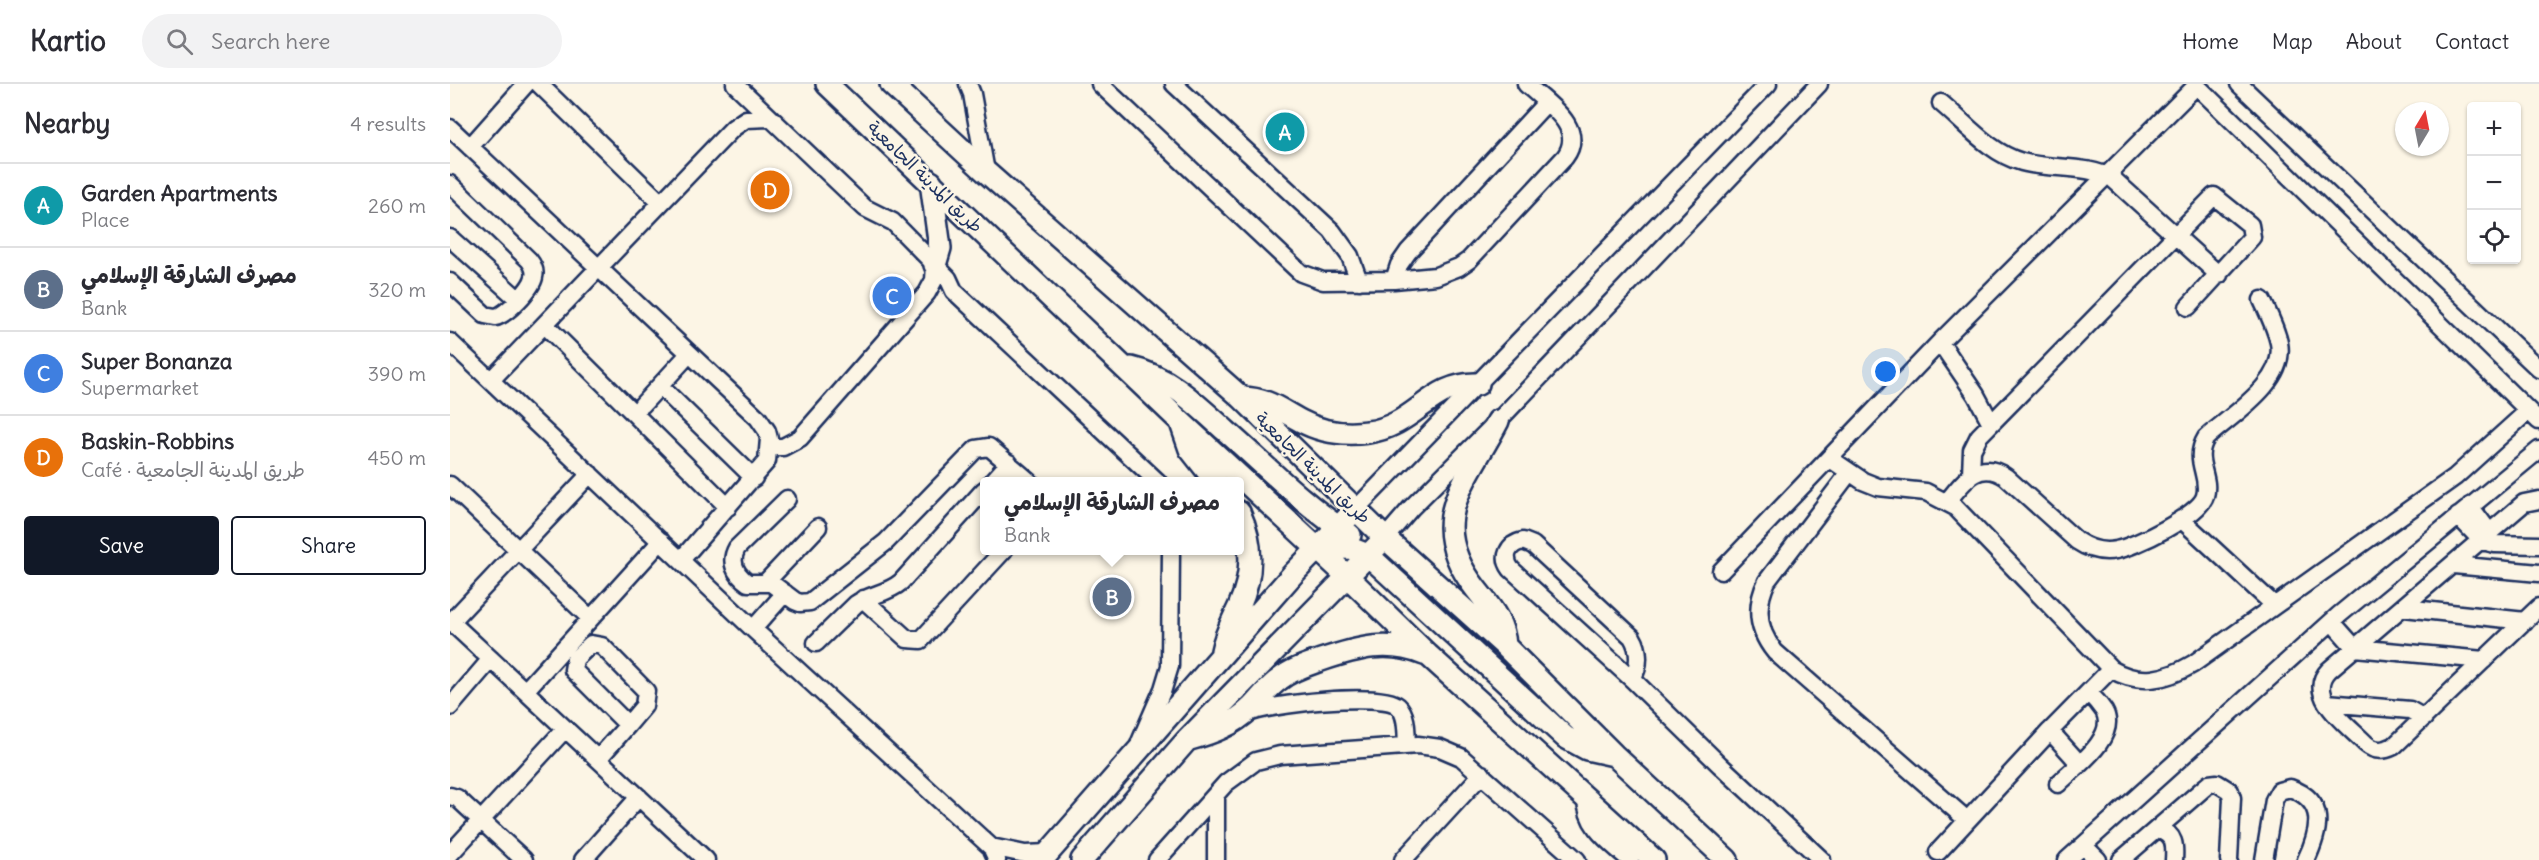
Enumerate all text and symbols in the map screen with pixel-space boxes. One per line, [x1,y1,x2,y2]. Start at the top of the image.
search box [142,14,562,68]
text: Kartio [30,23,106,59]
icon: search [163,25,196,58]
text: Search here [211,27,330,55]
text: Home [2182,28,2239,55]
text: Map [2272,28,2313,55]
text: About [2346,28,2402,55]
text: Contact [2435,28,2509,55]
north arrow [2395,102,2449,156]
map controls [2467,102,2521,264]
button: + [2467,102,2521,156]
text: Nearby [24,107,110,140]
pin: A [1266,110,1304,154]
text: 4 results [350,111,426,136]
street label: طريق المدينة الجامعية [863,116,988,238]
button: − [2467,156,2521,210]
pin: D [750,168,790,212]
text: Garden Apartments [81,179,278,207]
text: A [37,193,50,218]
text: 260 m [368,193,426,218]
text: Place [81,207,129,232]
button: locate [2467,210,2521,264]
text: مصرف الشارقة الإسلامي [81,261,297,289]
pin: C [872,274,912,318]
text: B [37,277,50,302]
text: 320 m [368,277,426,302]
text: Bank [81,295,127,320]
text: Super Bonanza [81,347,232,375]
your location [1871,357,1900,386]
text: C [37,361,50,386]
text: 390 m [368,361,426,386]
text: Supermarket [81,375,199,400]
street label: طريق المدينة الجامعية [1251,407,1376,529]
text: Baskin-Robbins [81,427,234,455]
text: D [36,445,51,470]
text: 450 m [367,445,426,470]
text: Café · طريق المدينة الجامعية [81,457,305,482]
popup [980,477,1244,555]
text: مصرف الشارقة الإسلامي [1004,488,1220,516]
button: Save [24,516,219,575]
button: Share [231,516,426,575]
text: Bank [1004,522,1050,547]
pin: B [1092,574,1132,620]

